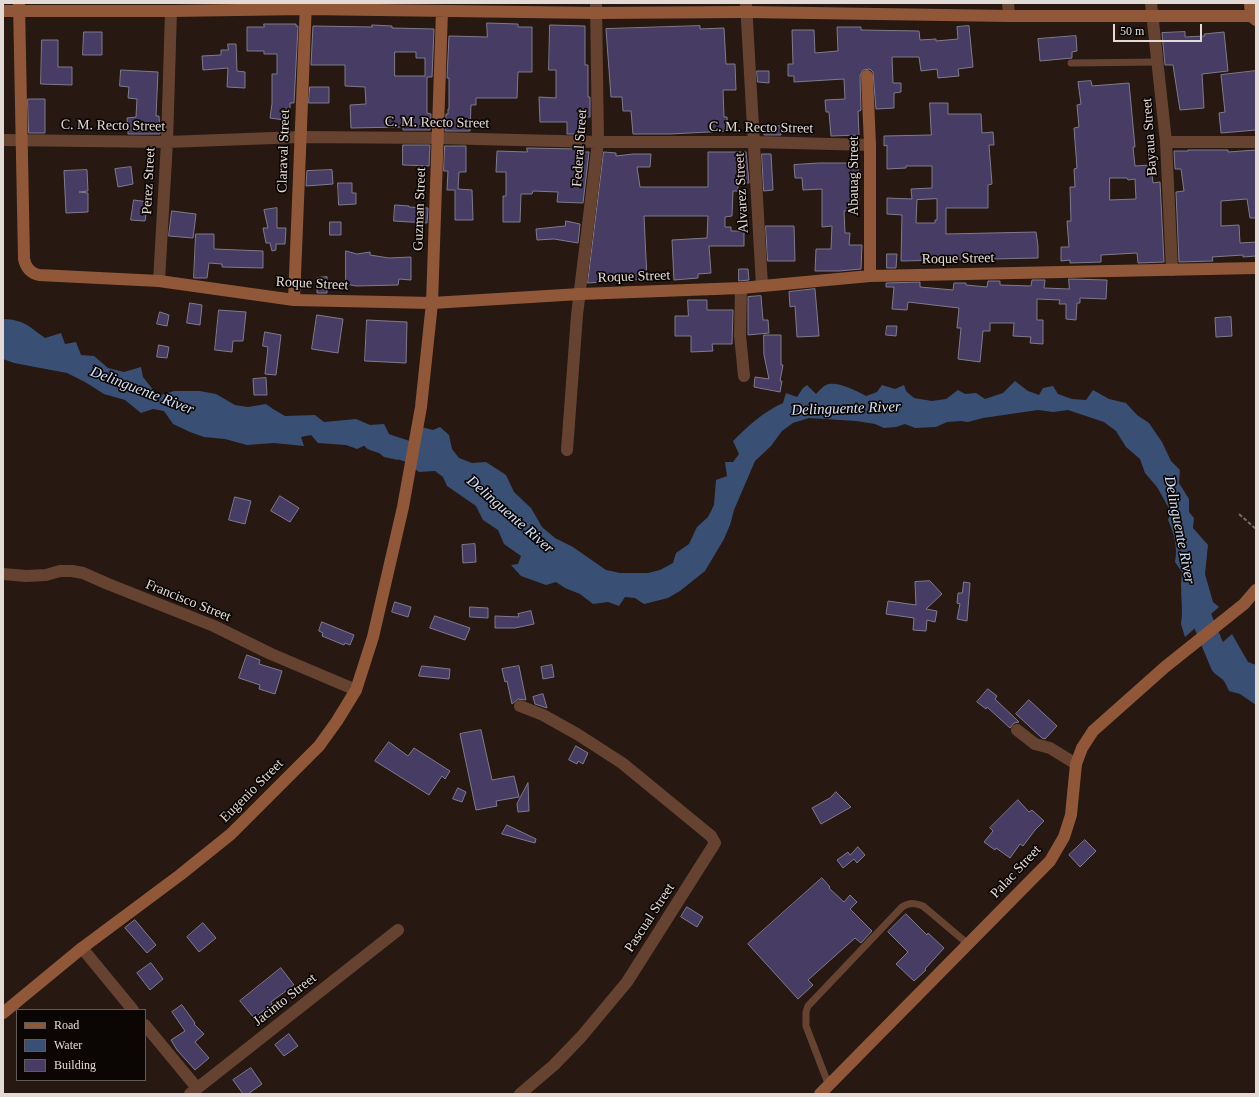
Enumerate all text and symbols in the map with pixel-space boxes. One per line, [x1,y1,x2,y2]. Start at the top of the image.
scale bar [1115,16,1204,42]
text: 50 m [1120,24,1144,38]
street label: Bayaua Street [1139,97,1161,177]
street label: Federal Street [569,108,591,188]
street label: Claraval Street [274,109,294,193]
street label: C. M. Recto Street [385,114,489,132]
street label: C. M. Recto Street [61,117,165,135]
street label: C. M. Recto Street [709,119,813,137]
street label: Abauag Street [846,136,862,216]
street label: Perez Street [139,147,159,215]
street label: Alvarez Street [732,152,752,234]
street label: Guzman Street [410,167,430,251]
street label: Roque Street [922,250,994,268]
street label: Roque Street [597,267,671,287]
street label: Roque Street [275,274,349,294]
water label: Delinguente River [88,363,196,419]
water label: Delinguente River [791,398,901,420]
water label: Delinguente River [463,472,557,558]
water label: Delinguente River [1160,475,1198,585]
street label: Francisco Street [143,576,233,626]
street label: Eugenio Street [217,756,287,826]
street label: Palac Street [987,842,1045,902]
street label: Pascual Street [621,880,679,956]
street label: Jacinto Street [250,970,320,1030]
legend [16,1009,146,1081]
text: Road [54,1018,79,1032]
text: Water [54,1038,82,1052]
text: Building [54,1058,96,1072]

